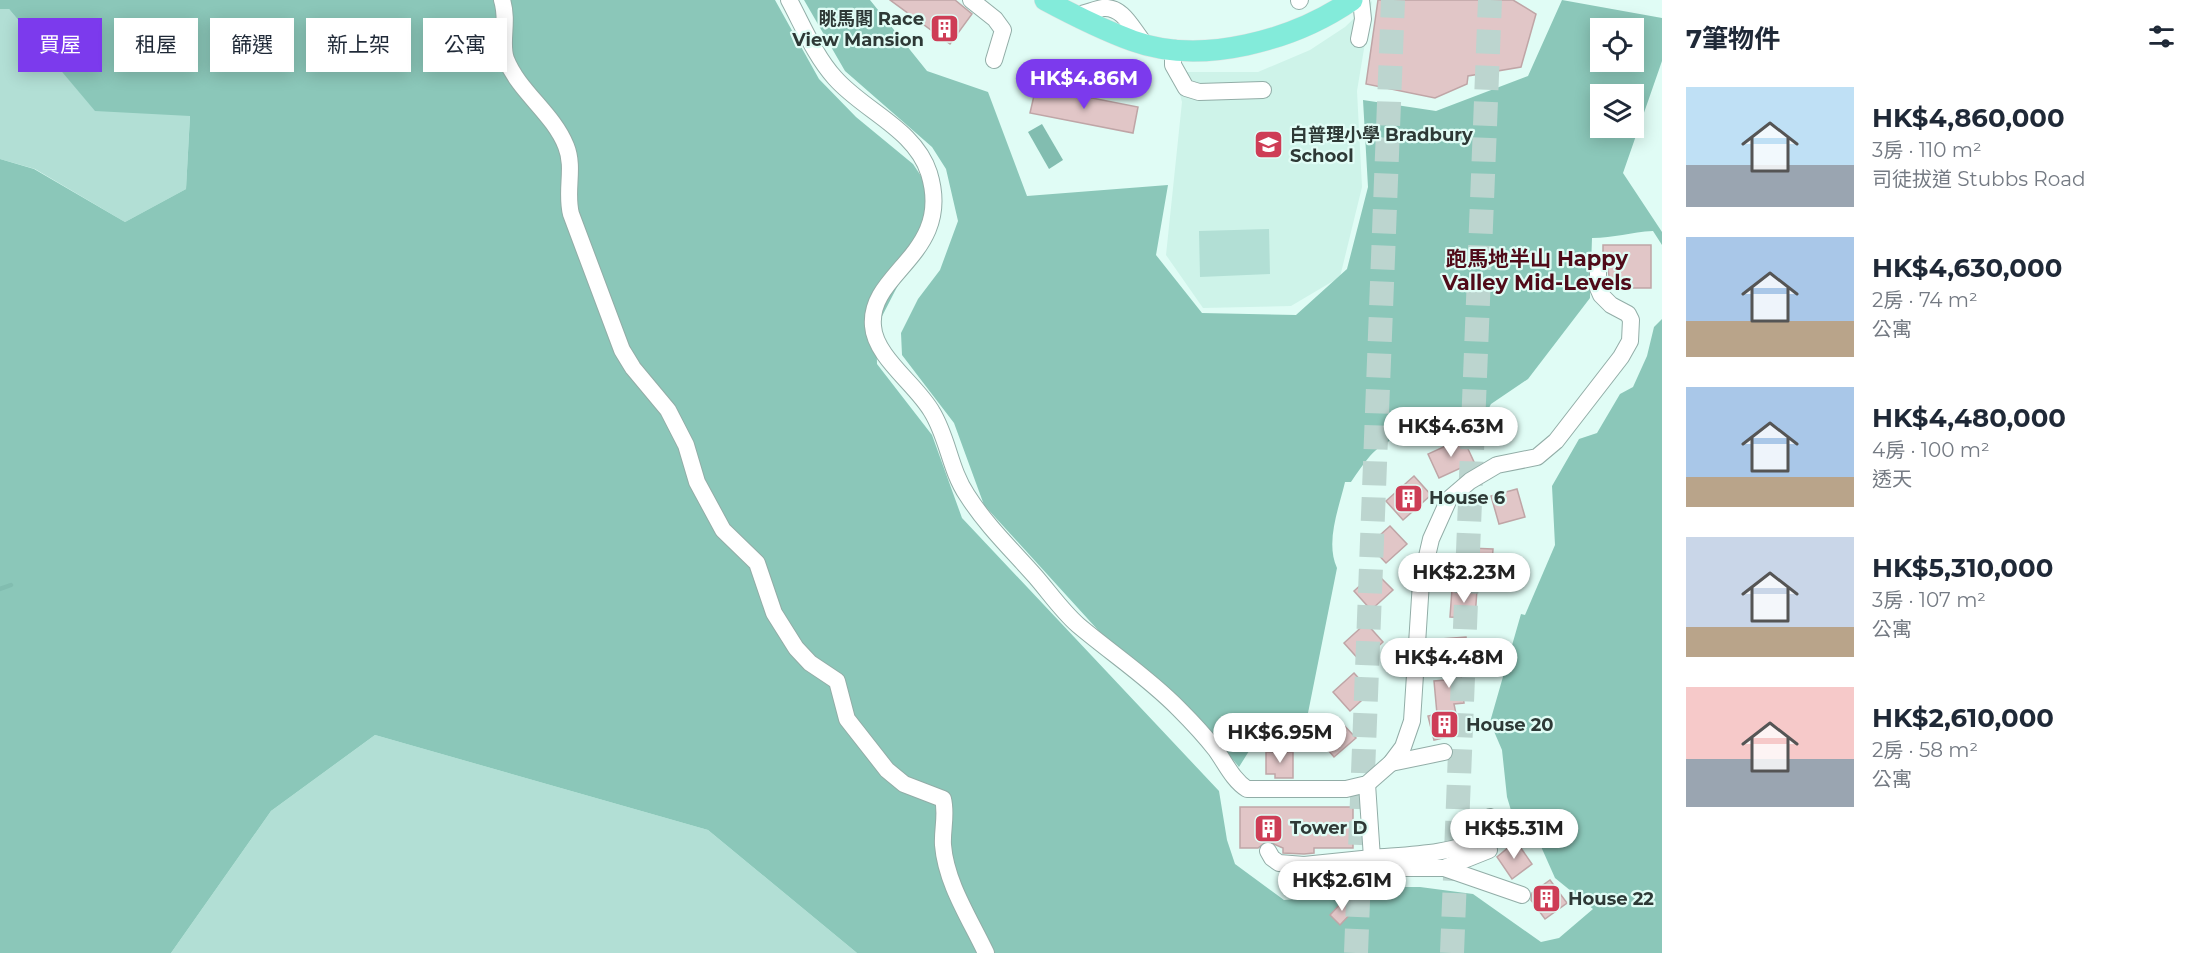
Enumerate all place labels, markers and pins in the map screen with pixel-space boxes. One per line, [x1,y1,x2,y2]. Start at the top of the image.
place label: 眺馬閣 Race View Mansion [791,8,924,51]
building icon: 眺馬閣 Race View Mansion [929,13,961,45]
pin: HK$4.86M [1022,59,1146,110]
place label: 白普理小學 Bradbury School [1290,124,1473,167]
school or university icon: 白普理小學 Bradbury School [1253,129,1285,161]
pin: HK$4.63M [1389,407,1513,458]
building icon: House 6 [1392,482,1424,514]
place label: House 6 [1429,487,1506,509]
pin: HK$2.23M [1402,553,1526,604]
pin: HK$4.48M [1387,638,1511,689]
building icon: House 20 [1429,709,1461,741]
pin: HK$6.95M [1218,713,1342,764]
place label: House 20 [1466,714,1554,736]
pin: HK$5.31M [1452,809,1576,860]
building icon: Tower D [1253,812,1285,844]
place label: Tower D [1290,817,1367,839]
pin: HK$2.61M [1280,861,1404,912]
building icon: House 22 [1531,883,1563,915]
place label: House 22 [1568,888,1654,910]

